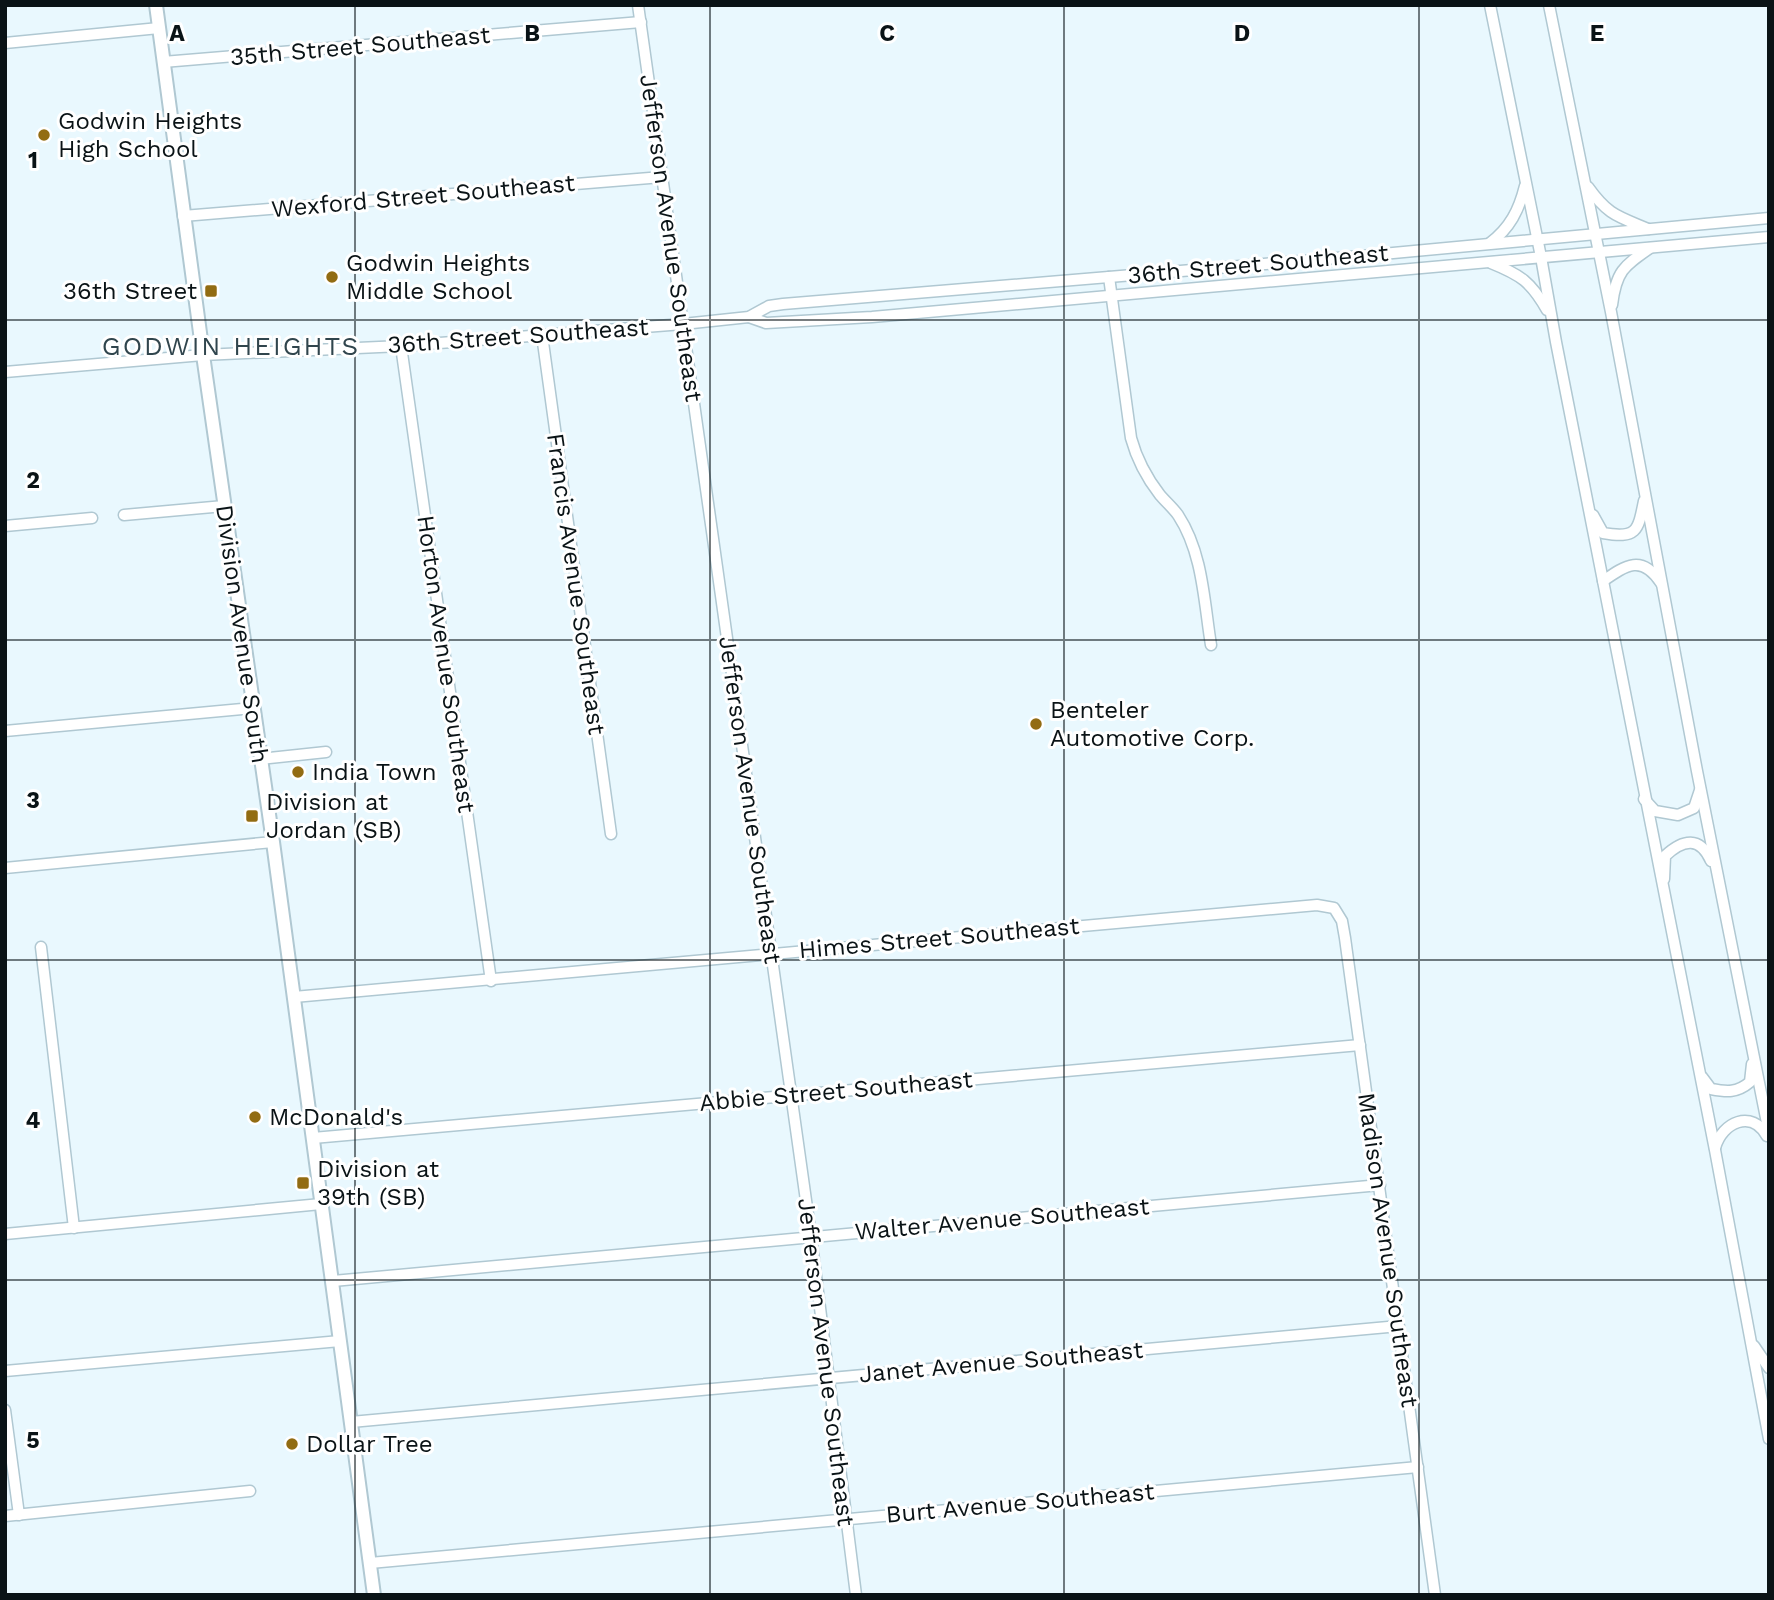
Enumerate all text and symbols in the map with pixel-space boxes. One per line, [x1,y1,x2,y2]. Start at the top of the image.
text: A [169,20,185,47]
text: B [524,20,540,47]
text: C [879,20,895,47]
text: D [1234,20,1250,47]
text: E [1590,20,1604,47]
street label: 35th Street Southeast [229,21,491,71]
street label: Jefferson Avenue Southeast [634,72,708,404]
place label: Godwin Heights High School [58,107,242,163]
marker: Godwin Heights High School [36,127,52,143]
text: 1 [28,147,38,174]
street label: Wexford Street Southeast [270,169,576,223]
street label: 36th Street Southeast [1126,239,1390,289]
place label: Godwin Heights Middle School [346,249,530,305]
marker: Godwin Heights Middle School [324,269,340,285]
place label: 36th Street [63,277,197,305]
marker: 36th Street [203,283,219,299]
street label: 36th Street Southeast [386,313,650,359]
district label: GODWIN HEIGHTS [102,331,360,361]
street label: Francis Avenue Southeast [541,432,611,736]
text: 2 [26,467,40,494]
street label: Division Avenue South [210,503,274,765]
street label: Horton Avenue Southeast [411,513,481,815]
street label: Jefferson Avenue Southeast [713,634,787,966]
place label: Benteler Automotive Corp. [1050,696,1255,752]
marker: Benteler Automotive Corp. [1028,716,1044,732]
place label: India Town [312,758,437,786]
marker: India Town [290,764,306,780]
text: 3 [26,787,40,814]
place label: Division at Jordan (SB) [266,788,401,844]
marker: Division at Jordan (SB) [244,808,260,824]
street label: Himes Street Southeast [798,912,1080,964]
street label: Abbie Street Southeast [698,1065,974,1117]
street label: Madison Avenue Southeast [1352,1091,1424,1409]
place label: McDonald's [269,1103,403,1131]
text: 4 [26,1107,41,1134]
marker: McDonald's [247,1109,263,1125]
place label: Division at 39th (SB) [317,1155,439,1211]
marker: Division at 39th (SB) [295,1175,311,1191]
street label: Walter Avenue Southeast [854,1192,1150,1246]
street label: Jefferson Avenue Southeast [792,1196,860,1528]
street label: Janet Avenue Southeast [858,1336,1144,1388]
text: 5 [26,1427,40,1454]
place label: Dollar Tree [306,1430,433,1458]
marker: Dollar Tree [284,1436,300,1452]
street label: Burt Avenue Southeast [885,1477,1155,1529]

